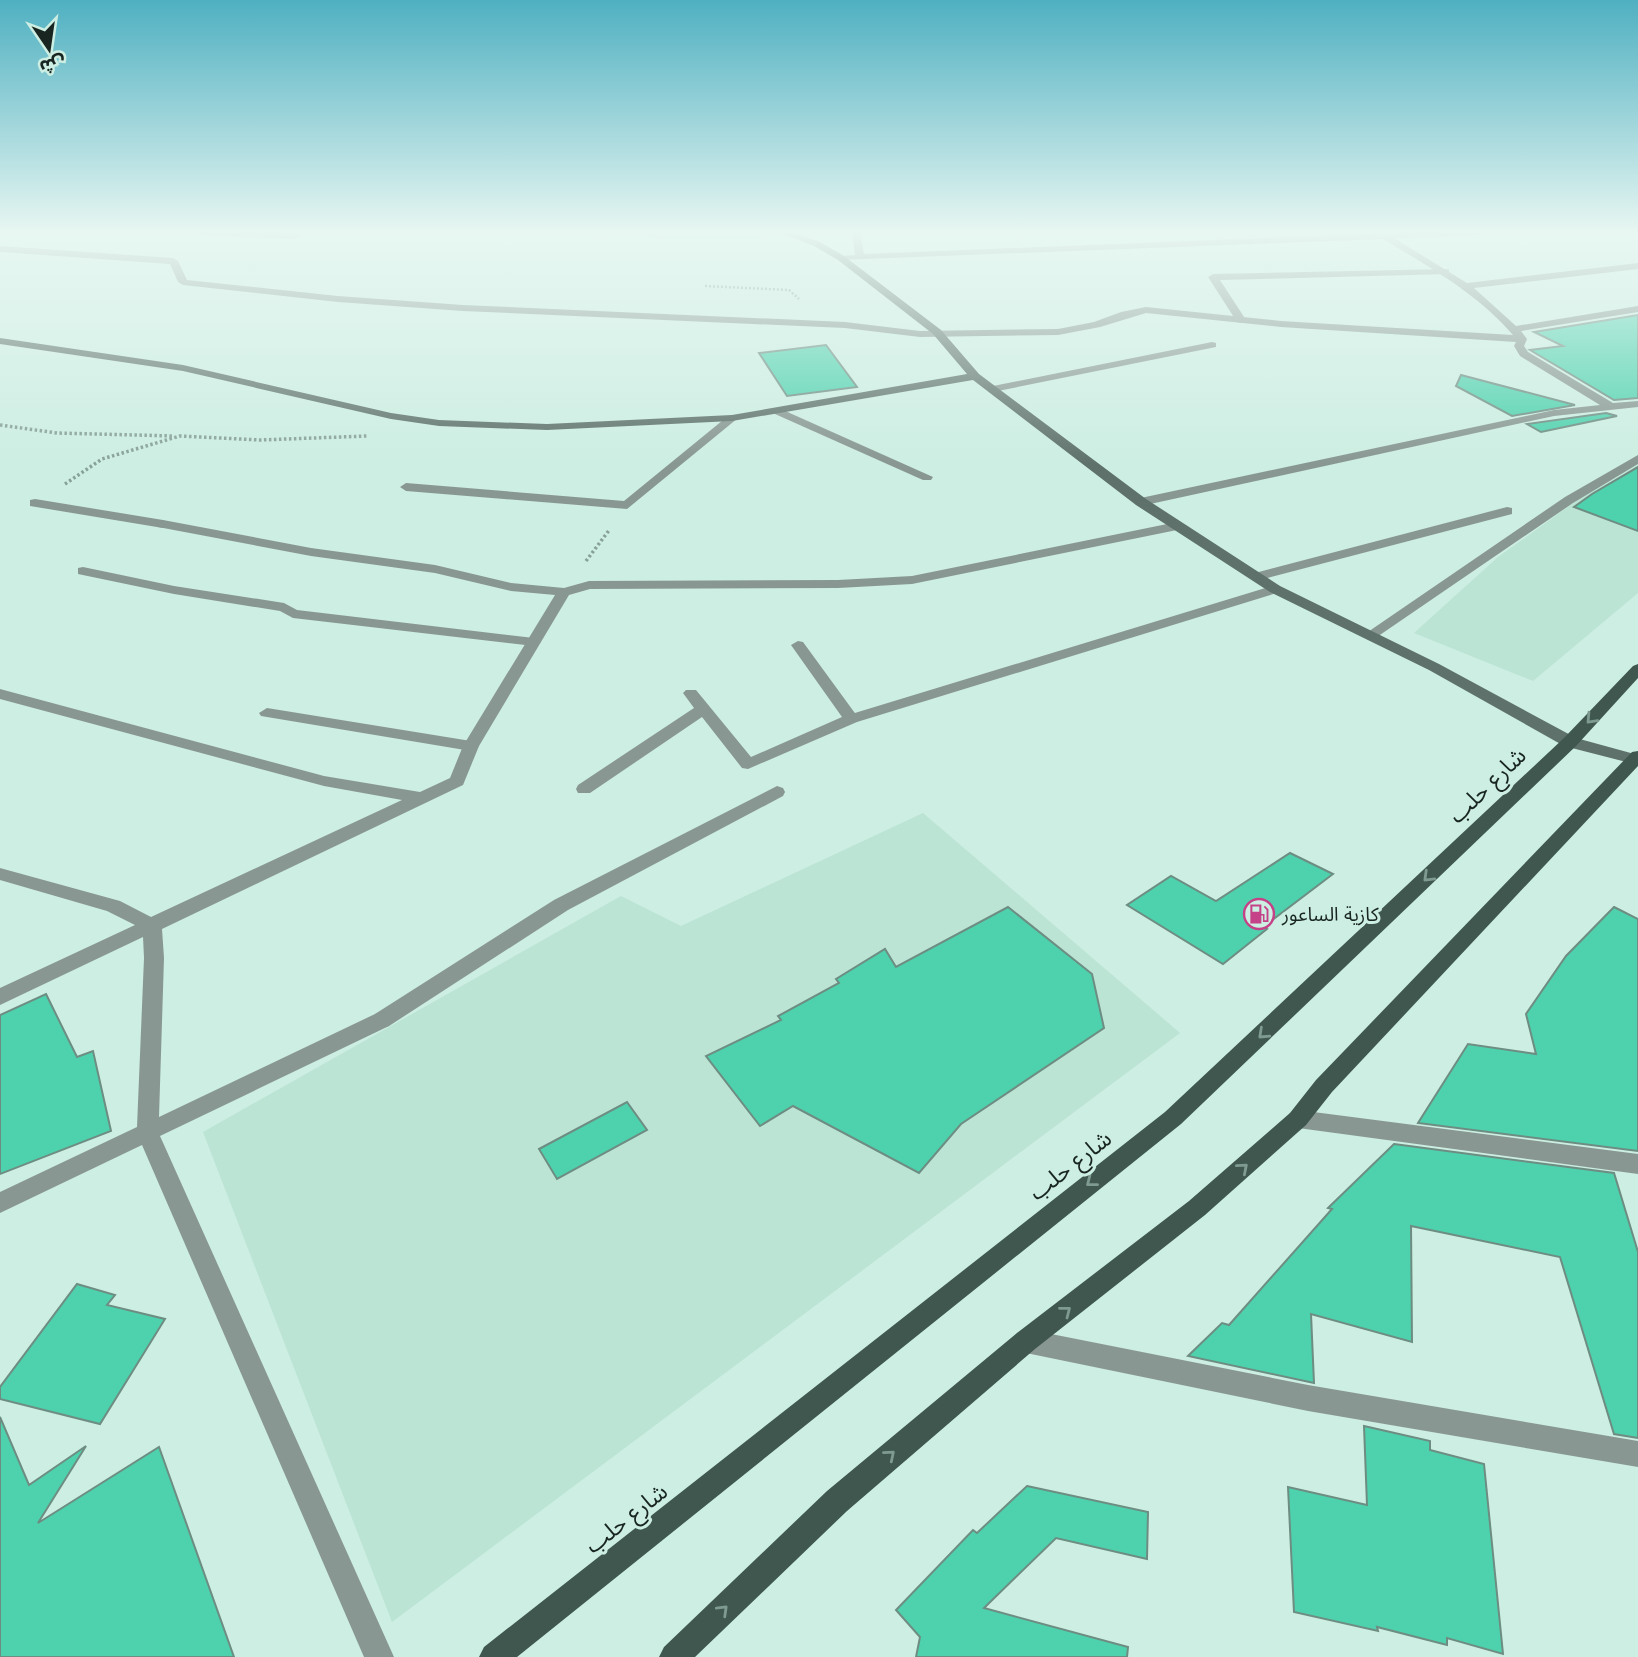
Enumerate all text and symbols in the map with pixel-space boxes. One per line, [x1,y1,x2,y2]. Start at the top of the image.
north arrow [14,14,84,84]
text: ش [37,51,68,79]
one-way arrow [1587,711,1600,724]
street label: شارع حلب [1442,741,1534,831]
one-way arrow [1423,869,1436,882]
fuel station icon: كازية الساعور [1242,897,1276,931]
place label: كازية الساعور [1281,903,1380,926]
one-way arrow [1258,1025,1271,1038]
street label: شارع حلب [1023,1124,1119,1208]
one-way arrow [1235,1164,1248,1176]
one-way arrow [1086,1174,1099,1187]
one-way arrow [1058,1306,1070,1319]
one-way arrow [883,1451,895,1464]
street label: شارع حلب [579,1477,675,1561]
one-way arrow [715,1605,728,1618]

